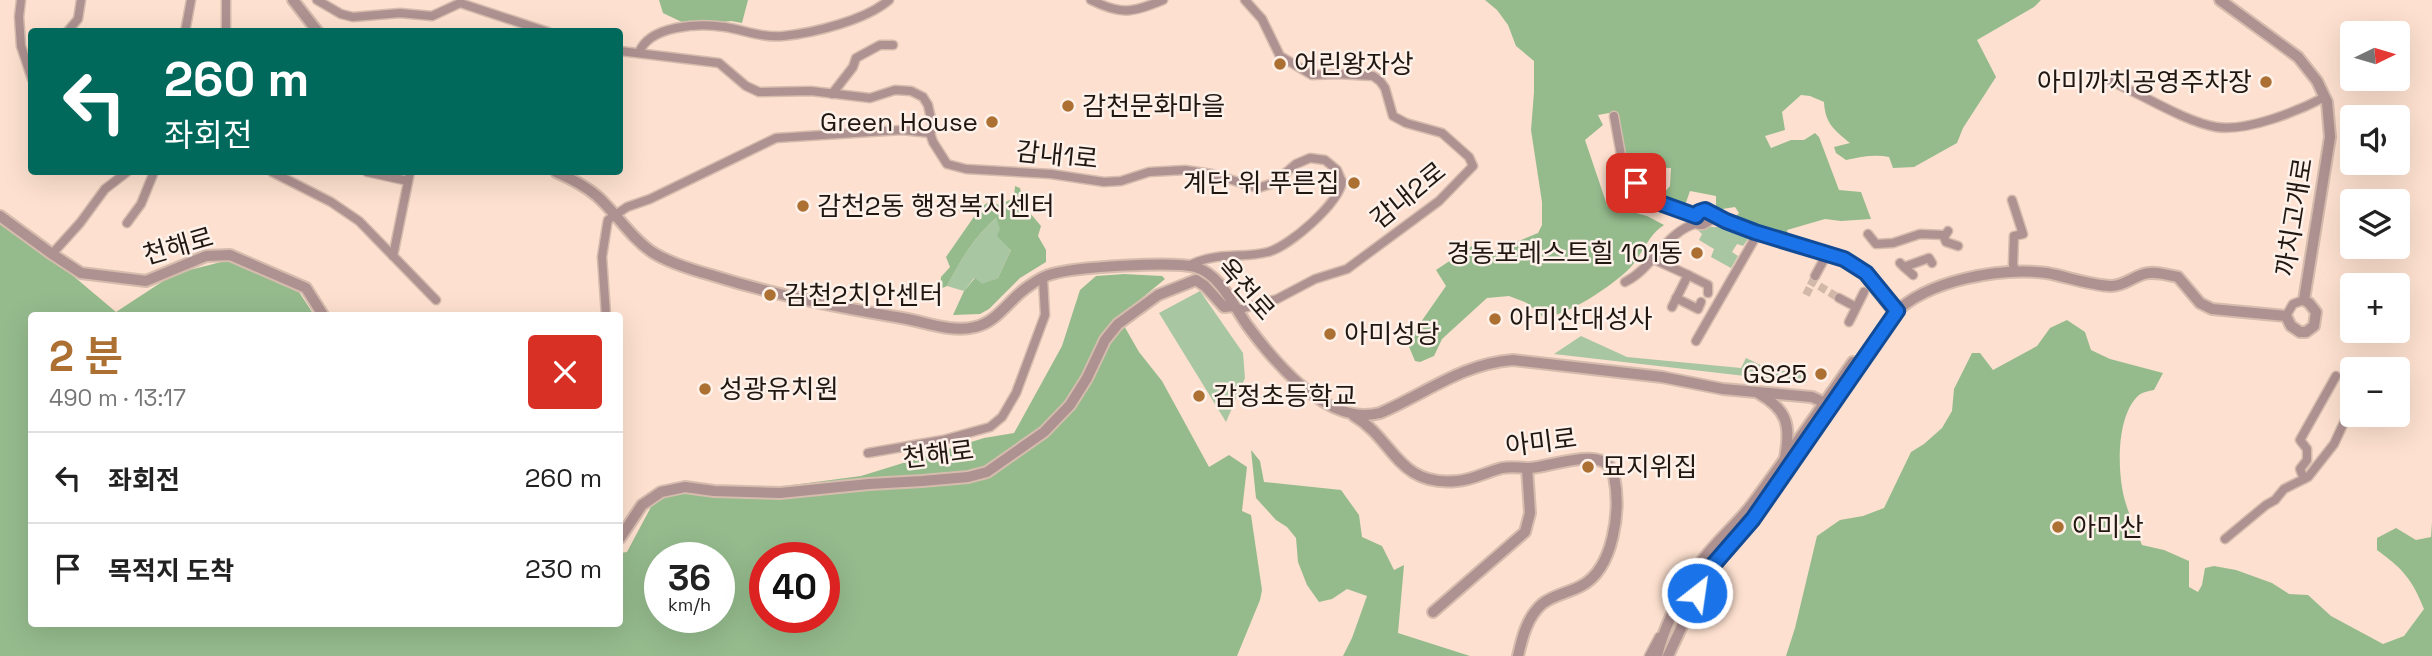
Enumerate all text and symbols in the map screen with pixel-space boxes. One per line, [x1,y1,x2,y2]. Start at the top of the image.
north arrow [2340,21,2410,91]
map controls [2340,21,2410,427]
place label: 어린왕자상 [1294,47,1414,81]
text: 260 m [164,48,309,110]
icon: left [49,56,140,147]
marker: 어린왕자상 [1272,56,1288,72]
place label: 아미까치공영주차장 [2037,65,2252,99]
marker: 아미까치공영주차장 [2258,74,2274,90]
place label: 감천문화마을 [1082,89,1226,123]
marker: 감천문화마을 [1060,98,1076,114]
place label: Green House [820,105,978,139]
button: sound [2340,105,2410,175]
marker: Green House [984,114,1000,130]
text: 좌회전 [164,115,252,155]
street label: 감내1로 [1014,134,1100,176]
pin [1606,153,1666,213]
street label: 감내2로 [1363,154,1453,236]
street label: 까치고개로 [2268,155,2320,279]
icon: arrive [1617,164,1655,202]
place label: 계단 위 푸른집 [1183,166,1340,200]
marker: 계단 위 푸른집 [1346,175,1362,191]
place label: 감천2동 행정복지센터 [817,189,1055,223]
button: layers [2340,189,2410,259]
marker: 감천2동 행정복지센터 [795,198,811,214]
street label: 천해로 [139,220,217,272]
place label: 경동포레스트힐 101동 [1447,236,1683,270]
marker: 경동포레스트힐 101동 [1689,245,1705,261]
street label: 옥천로 [1210,251,1282,327]
button: + [2340,273,2410,343]
place label: 감천2치안센터 [784,278,943,312]
marker: 감천2치안센터 [762,287,778,303]
place label: 아미산대성사 [1509,302,1653,336]
marker: 아미산대성사 [1487,311,1503,327]
place label: 아미성당 [1344,317,1440,351]
marker: 아미성당 [1322,326,1338,342]
text: 2 분 [49,330,123,383]
button: close [528,335,602,409]
place label: GS25 [1743,357,1807,391]
button: − [2340,357,2410,427]
marker: GS25 [1813,366,1829,382]
place label: 성광유치원 [719,372,839,406]
place label: 감정초등학교 [1213,379,1357,413]
marker: 성광유치원 [697,381,713,397]
text: 490 m · 13:17 [49,383,186,413]
marker: 감정초등학교 [1191,388,1207,404]
street label: 아미로 [1503,421,1579,463]
street label: 천해로 [900,433,976,475]
place label: 묘지위집 [1602,450,1698,484]
icon: left [49,459,87,497]
marker: 묘지위집 [1580,459,1596,475]
text: 260 m [525,461,602,495]
text: 좌회전 [108,463,180,497]
place label: 아미산 [2072,510,2144,544]
marker: 아미산 [2050,519,2066,535]
speed limit sign: 40 [749,542,840,633]
icon: arrive [49,550,87,588]
text: 230 m [525,552,602,586]
text: 목적지 도착 [108,554,234,588]
text: 36 [668,556,711,600]
position arrow [1660,556,1734,630]
text: km/h [668,593,711,616]

